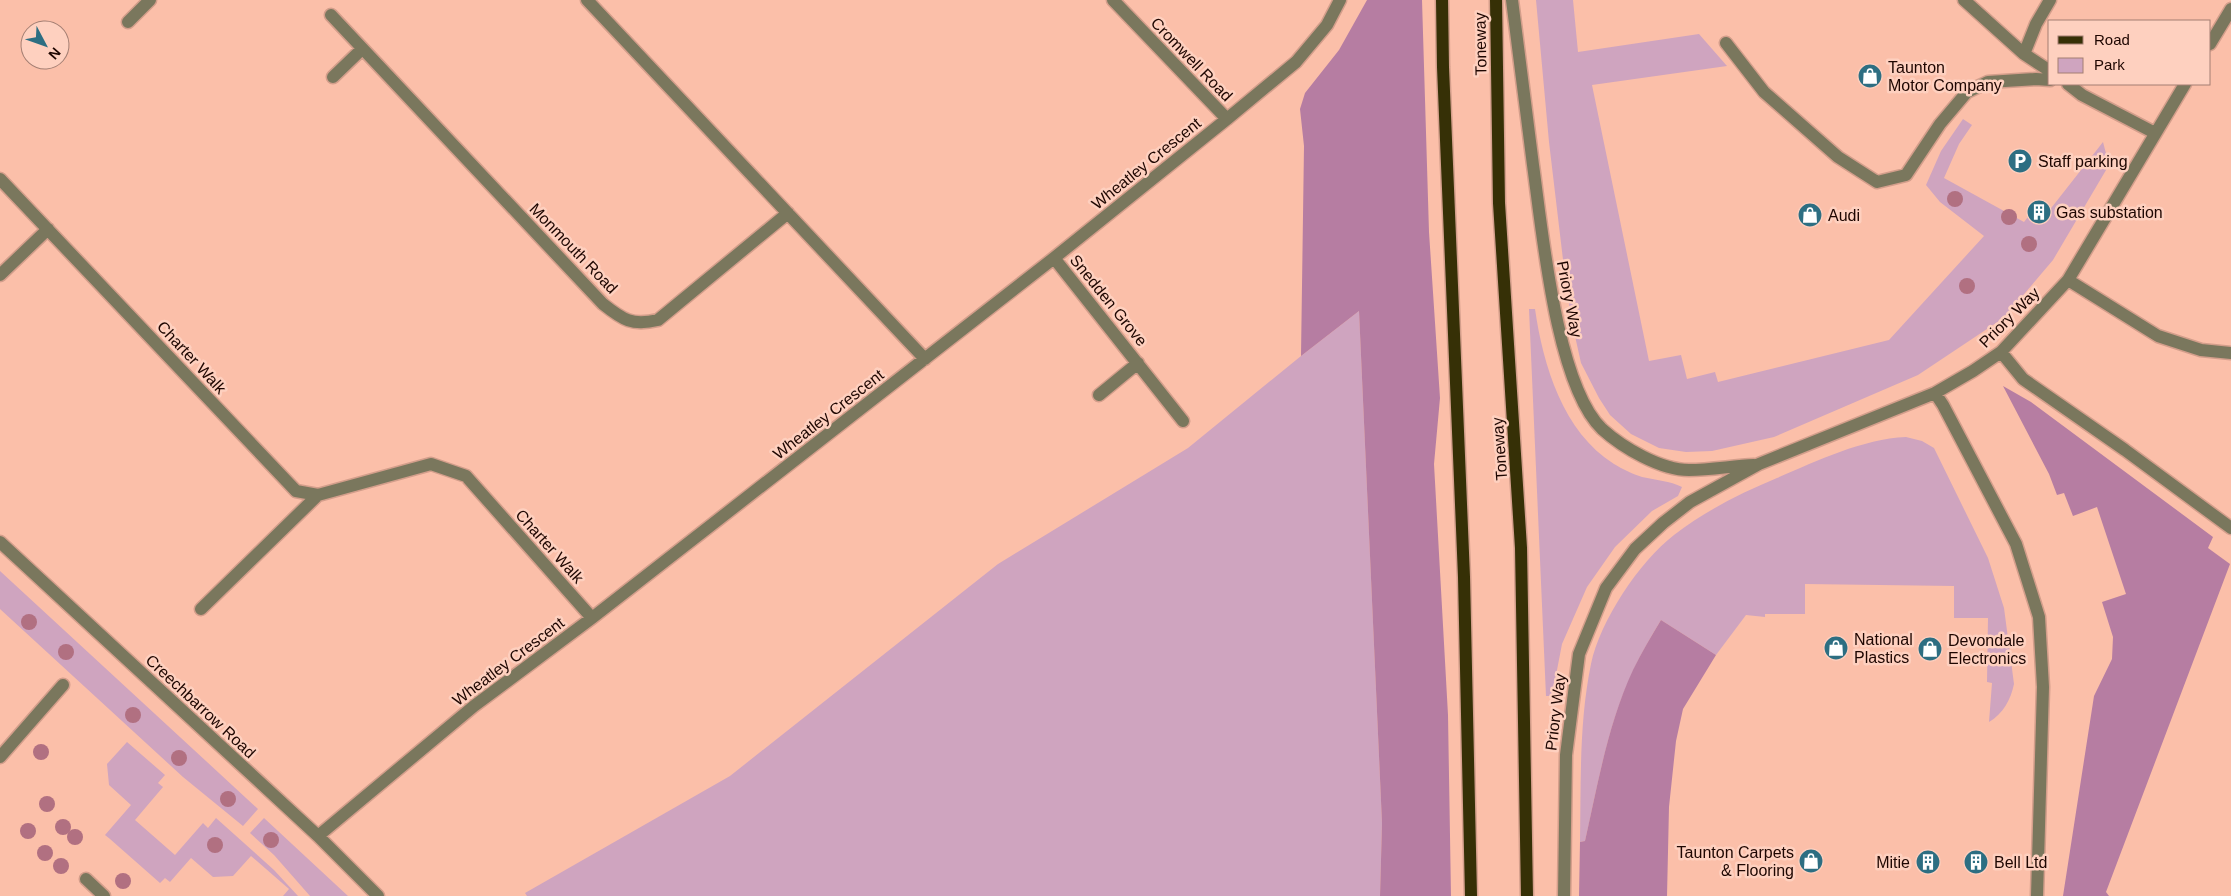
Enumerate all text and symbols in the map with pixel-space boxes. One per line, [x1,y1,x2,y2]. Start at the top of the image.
street label: Toneway [1471,12,1490,76]
street label: Cromwell Road [1148,14,1236,105]
north arrow [20,20,70,70]
legend [2048,20,2211,85]
text: Road [2094,31,2130,48]
text: N [45,44,64,63]
text: Park [2094,56,2125,73]
place label: Taunton Motor Company [1888,59,2002,94]
shop icon: Taunton Motor Company [1857,63,1883,89]
street label: Wheatley Crescent [1088,114,1205,213]
parking icon: Staff parking [2007,148,2033,174]
place label: Staff parking [2038,153,2128,170]
building icon: Gas substation [2026,199,2052,225]
street label: Monmouth Road [526,200,621,297]
shop icon: Audi [1797,202,1823,228]
place label: Gas substation [2056,204,2163,221]
place label: Audi [1828,207,1860,224]
street label: Snedden Grove [1067,251,1151,349]
street label: Priory Way [1554,259,1585,339]
street label: Priory Way [1976,284,2043,351]
street label: Charter Walk [154,318,230,398]
street label: Wheatley Crescent [770,366,887,463]
street label: Toneway [1489,417,1510,481]
street label: Charter Walk [512,506,588,587]
street label: Wheatley Crescent [449,614,568,709]
place label: National Plastics [1854,631,1913,666]
place label: Devondale Electronics [1948,632,2026,667]
shop icon: National Plastics [1823,635,1849,661]
shop icon: Devondale Electronics [1917,636,1943,662]
street label: Creechbarrow Road [143,651,259,761]
street label: Priory Way [1542,672,1569,752]
place label: Taunton Carpets & Flooring [1677,844,1794,879]
shop icon: Taunton Carpets & Flooring [1798,848,1824,874]
building icon: Mitie [1915,849,1941,875]
building icon: Bell Ltd [1963,849,1989,875]
place label: Mitie [1876,854,1910,871]
place label: Bell Ltd [1994,854,2047,871]

